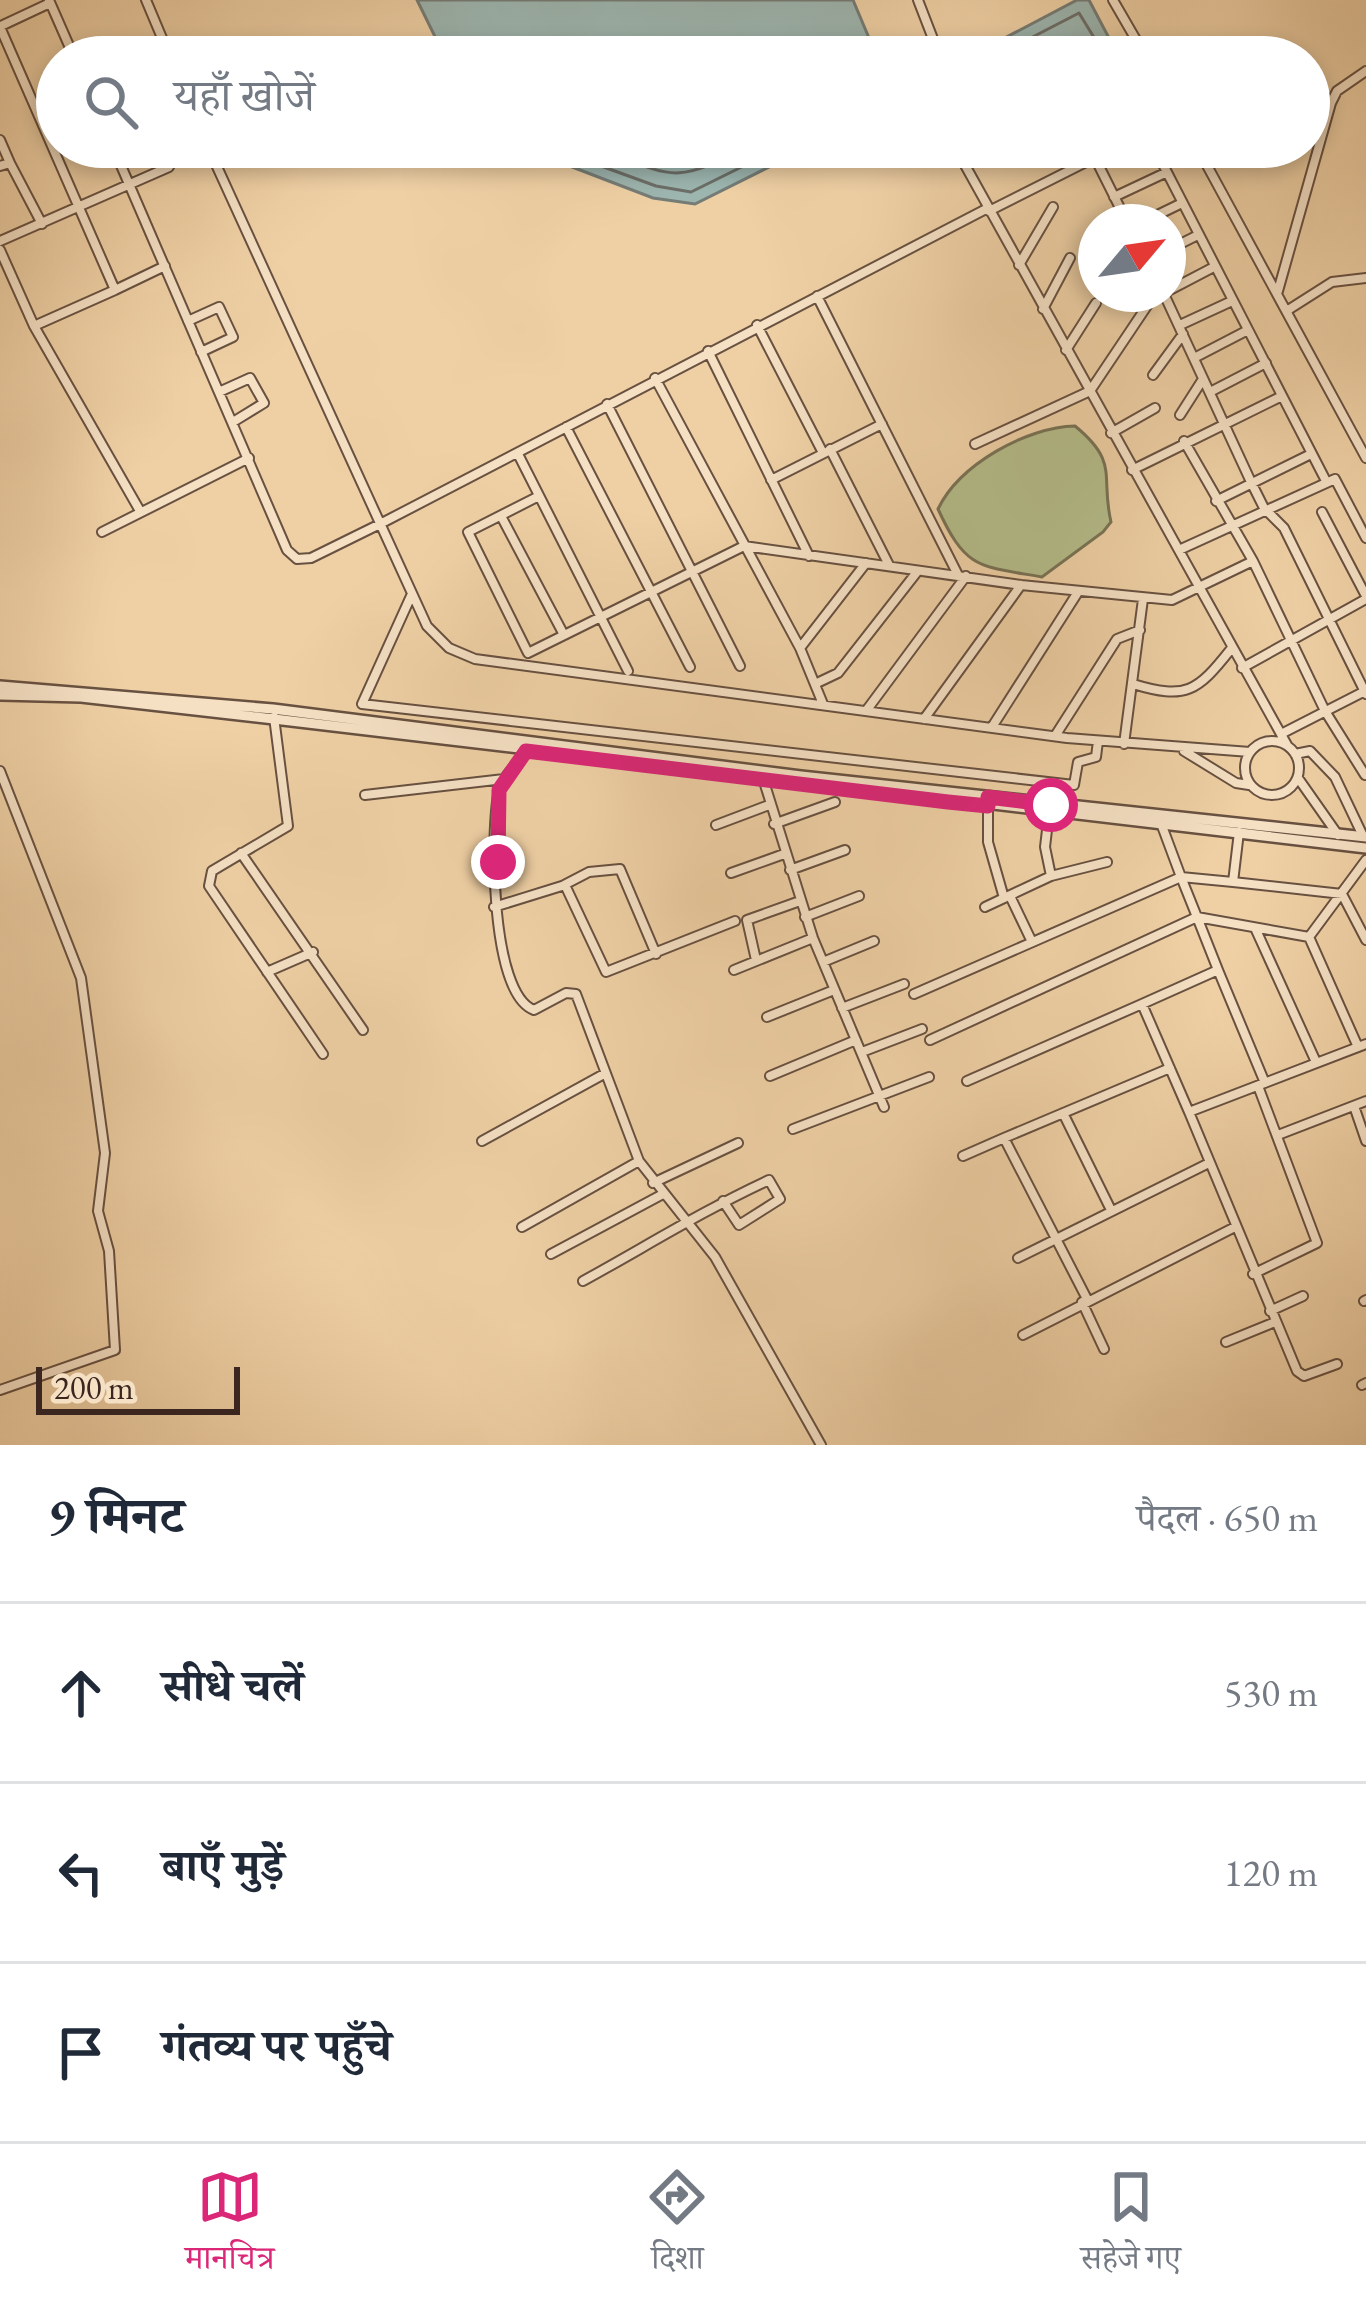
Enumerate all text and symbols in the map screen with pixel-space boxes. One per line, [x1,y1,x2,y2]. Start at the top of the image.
search box [36,36,1330,168]
text: यहाँ खोजें [174,66,315,124]
icon: search [78,69,144,135]
north arrow [1078,204,1186,312]
route start [1024,778,1078,832]
route end [471,835,525,889]
scale bar [36,1361,240,1414]
text: 200 m [54,1366,134,1409]
text: 9 मिनट [48,1482,184,1548]
text: पैदल · 650 m [1137,1492,1318,1543]
text: सीधे चलें [162,1656,303,1714]
icon: ahead [48,1660,114,1726]
text: 530 m [1224,1667,1318,1718]
text: बाएँ मुड़ें [162,1836,284,1894]
icon: left [48,1840,114,1906]
text: 120 m [1224,1847,1318,1898]
text: गंतव्य पर पहुँचे [162,2016,391,2074]
icon: arrive [48,2020,114,2086]
tab: मानचित्र [185,2164,274,2290]
tab: दिशा [644,2164,710,2290]
tab: सहेजे गए [1081,2164,1181,2290]

